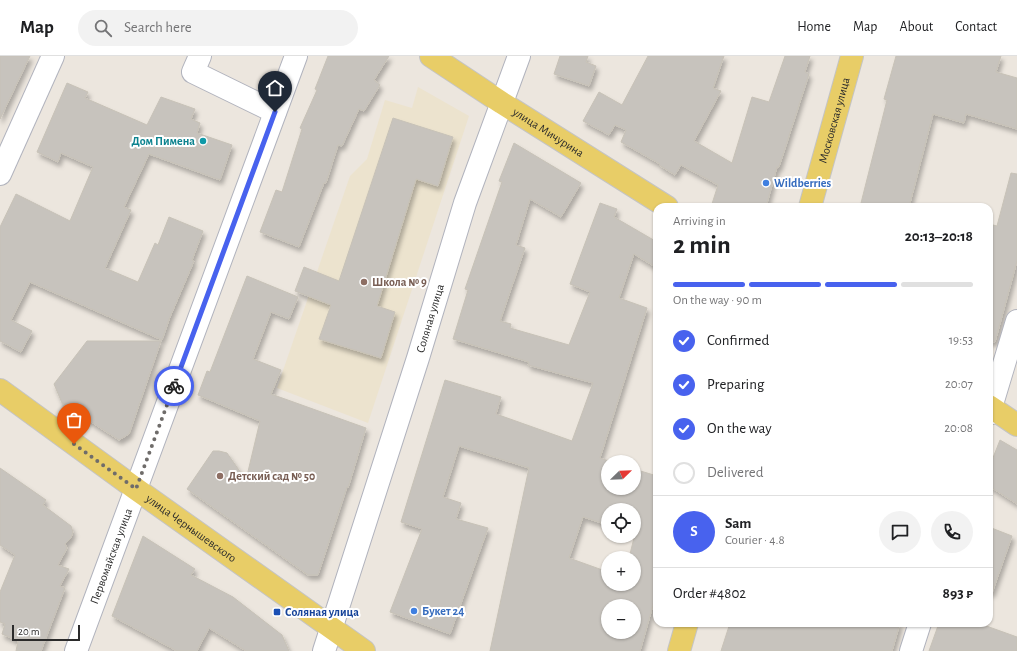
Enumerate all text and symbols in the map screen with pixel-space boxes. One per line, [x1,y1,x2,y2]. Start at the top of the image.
search box [78,10,358,46]
icon: search [92,17,114,39]
text: Map [20,18,54,37]
text: Search here [124,20,192,35]
text: Home [797,20,831,34]
text: Map [853,20,877,34]
text: About [899,20,933,34]
text: Contact [955,20,997,34]
pin [258,71,292,112]
street label: Московская улица [816,76,852,164]
icon: home [264,77,286,99]
street label: улица Мичурина [509,105,586,159]
place label: Дом Пимена [131,135,195,147]
marker: Дом Пимена [198,136,208,146]
place label: Wildberries [774,177,832,189]
marker: Wildberries [761,178,771,188]
text: Arriving in [673,215,726,228]
text: 20:13–20:18 [905,229,973,244]
text: 2 min [673,232,731,258]
place label: Школа № 9 [372,276,427,288]
marker: Школа № 9 [359,277,369,287]
street label: Соляная улица [414,282,446,354]
text: On the way · 90 m [673,294,762,307]
icon: check [673,330,695,352]
text: Confirmed [707,333,769,348]
text: 19:53 [949,334,973,347]
courier [154,366,194,406]
icon: check [673,374,695,396]
icon: bike [163,375,185,397]
text: Preparing [707,377,764,392]
text: 20:07 [945,378,973,391]
pin [57,403,91,444]
icon: bag [63,409,85,431]
icon: check [673,418,695,440]
text: On the way [707,421,772,436]
text: 20:08 [944,422,973,435]
north arrow [601,455,641,495]
map controls [601,455,641,639]
text: Delivered [707,465,764,480]
place label: Детский сад № 50 [228,470,315,482]
marker: Детский сад № 50 [215,471,225,481]
street label: улица Чернышевского [143,492,239,564]
button: locate [601,503,641,543]
street label: Первомайская улица [88,506,134,606]
button: chat [879,511,921,553]
button: phone [931,511,973,553]
text: Sam [725,516,751,531]
text: S [690,524,698,539]
text: Courier · 4.8 [725,534,785,547]
button: + [601,551,641,591]
text: Order #4802 [673,586,746,601]
text: 893 ₽ [943,586,973,601]
button: − [601,599,641,639]
place label: Букет 24 [422,605,464,618]
place label: Соляная улица [285,606,359,619]
marker: Букет 24 [409,606,419,616]
marker: Соляная улица [272,607,282,617]
scale bar [12,623,80,642]
text: 20 m [18,626,39,637]

